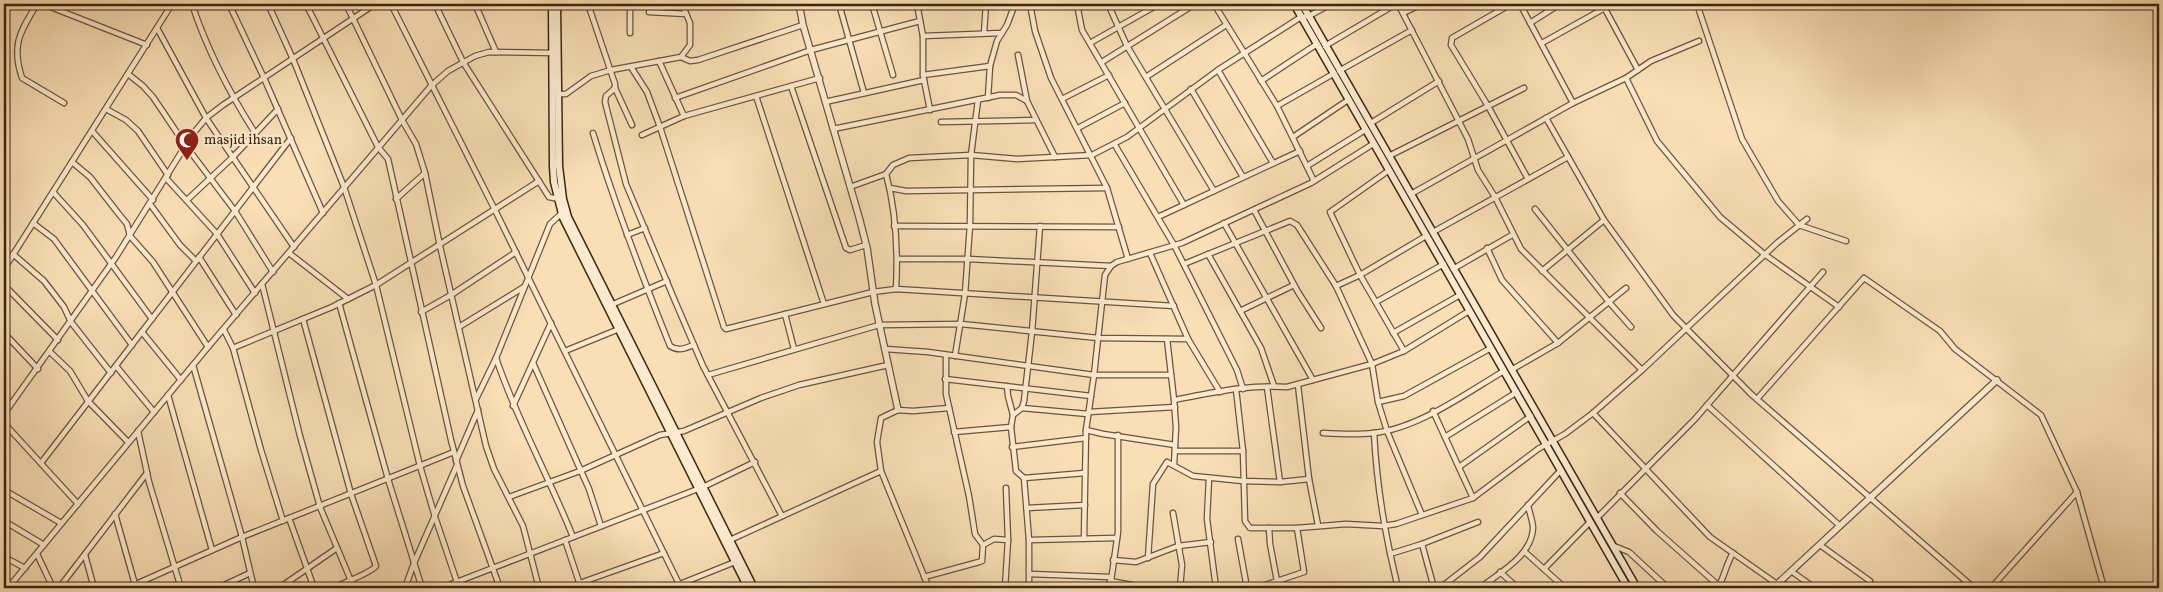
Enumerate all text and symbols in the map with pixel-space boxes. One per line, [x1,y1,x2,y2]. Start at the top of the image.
mosque icon: masjid ihsan [174,127,200,161]
place label: masjid ihsan [204,131,282,150]

